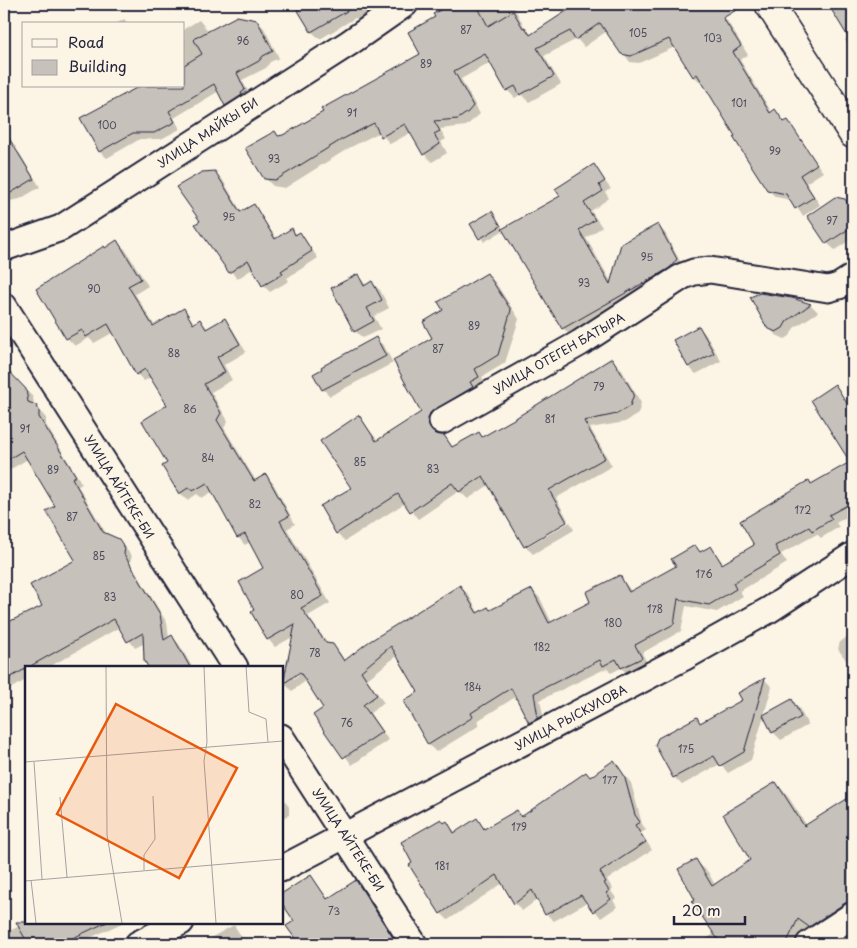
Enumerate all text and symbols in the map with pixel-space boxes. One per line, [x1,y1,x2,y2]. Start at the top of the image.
legend [22,22,185,88]
house number: 87 [460,22,472,37]
house number: 105 [629,25,647,40]
text: Road [68,30,104,53]
house number: 103 [704,30,722,45]
house number: 96 [237,33,249,48]
text: Building [68,54,127,77]
house number: 89 [420,56,432,71]
street label: УЛИЦА МАЙКЫ БИ [154,93,261,172]
house number: 101 [731,95,747,110]
house number: 91 [347,105,357,120]
house number: 100 [97,117,117,132]
house number: 99 [769,143,781,158]
house number: 93 [268,151,280,166]
house number: 95 [223,209,235,224]
house number: 97 [826,213,838,228]
house number: 95 [641,249,653,264]
house number: 93 [578,275,590,290]
house number: 90 [87,281,101,296]
street label: УЛИЦА ОТЕГЕН БАТЫРА [489,308,628,398]
house number: 89 [468,318,480,333]
house number: 87 [432,341,444,356]
house number: 88 [168,345,180,360]
house number: 79 [593,379,605,394]
house number: 86 [184,401,197,416]
house number: 81 [545,411,555,426]
house number: 91 [20,421,30,436]
street label: УЛИЦА АЙТЕКЕ-БИ [80,431,159,542]
house number: 84 [202,450,215,465]
house number: 85 [354,454,366,469]
house number: 83 [427,461,439,476]
house number: 89 [47,462,59,477]
house number: 82 [249,496,261,511]
house number: 172 [795,502,811,517]
house number: 87 [66,509,78,524]
house number: 85 [93,548,105,563]
house number: 176 [696,566,712,581]
house number: 80 [290,587,304,602]
house number: 83 [104,589,116,604]
house number: 178 [647,601,663,616]
house number: 180 [604,615,622,630]
house number: 182 [534,639,550,654]
house number: 78 [309,645,321,660]
inset map [25,666,282,923]
house number: 184 [464,679,482,694]
street label: УЛИЦА РЫСКУЛОВА [511,680,630,754]
house number: 76 [341,715,353,730]
house number: 175 [678,741,694,756]
house number: 177 [602,772,618,787]
street label: УЛИЦА АЙТЕКЕ-БИ [309,784,389,895]
house number: 179 [511,819,527,834]
house number: 181 [435,858,449,873]
scale bar [674,893,746,925]
text: 20 m [682,898,721,921]
house number: 73 [328,903,340,918]

